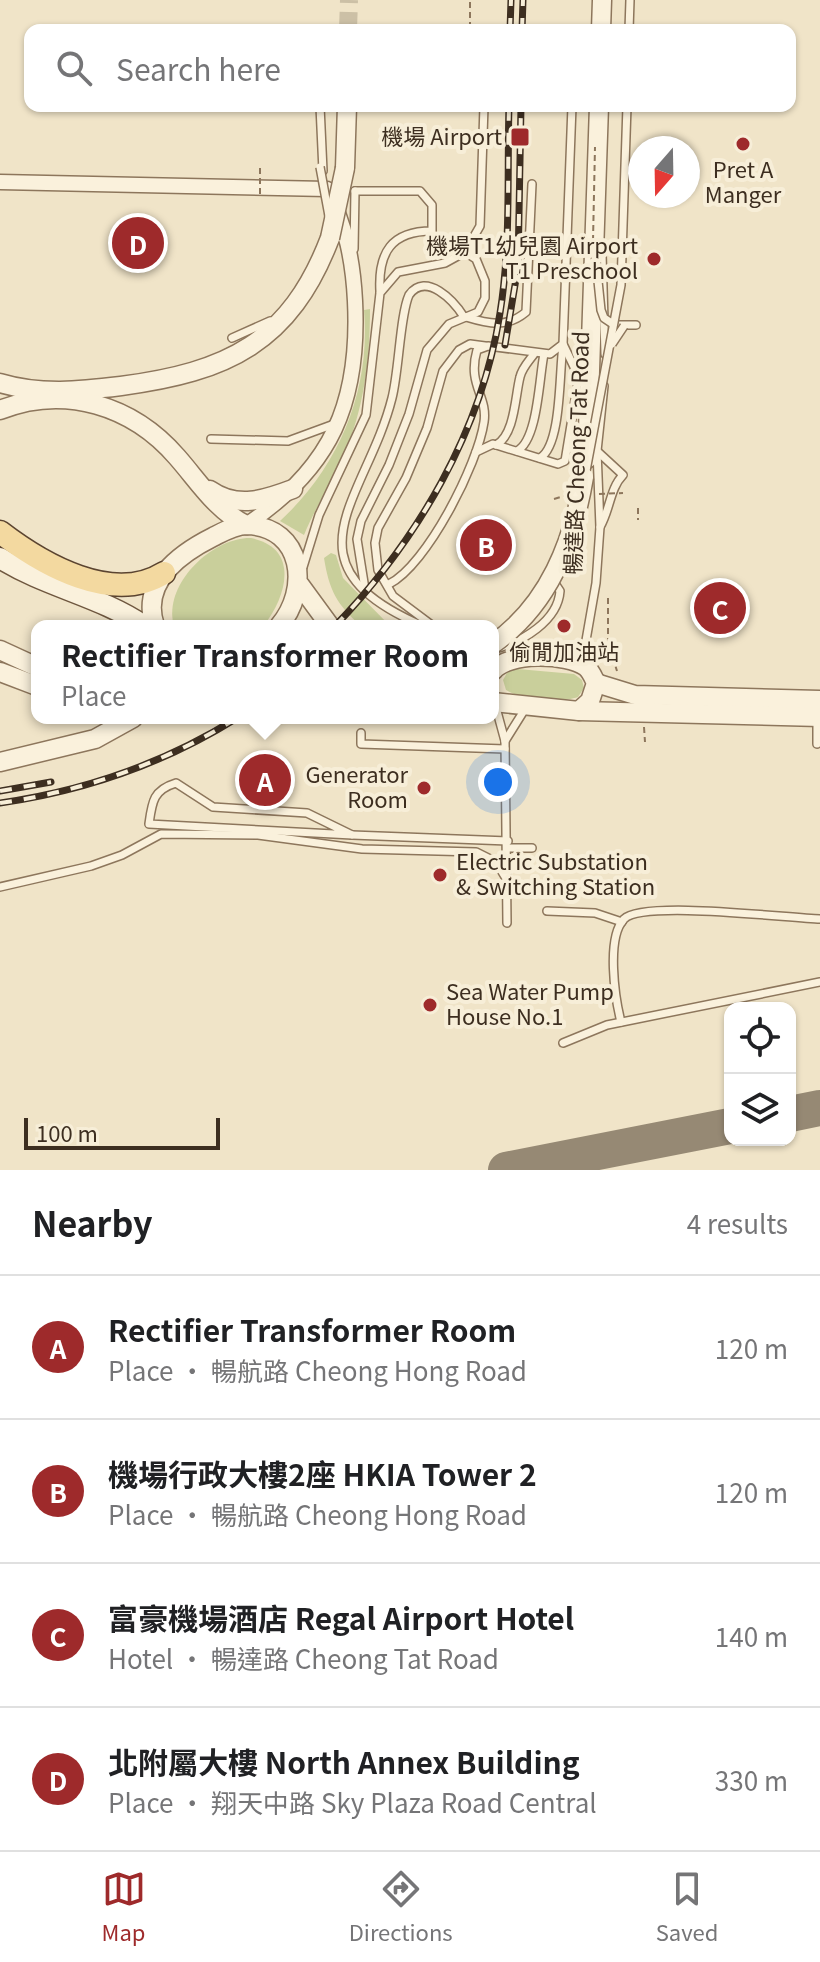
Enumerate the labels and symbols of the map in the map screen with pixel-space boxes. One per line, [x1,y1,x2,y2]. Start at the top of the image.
place label: 機場 Airport [381,119,502,151]
marker: 機場 Airport [509,126,531,148]
marker: Pret A Manger [734,135,752,153]
north arrow [628,136,700,208]
place label: Pret A Manger [705,152,782,209]
pin: D [112,213,164,273]
place label: 機場T1幼兒園 Airport T1 Preschool [426,228,638,285]
marker: 機場T1幼兒園 Airport T1 Preschool [645,250,663,268]
street label: 暢達路 Cheong Tat Road [555,331,595,575]
pin: B [460,515,512,575]
pin: C [694,578,746,638]
marker: 偷閒加油站 [555,617,573,635]
place label: 偷閒加油站 [509,634,619,666]
pin: A [239,750,291,810]
place label: Generator Room [305,757,408,814]
your location [478,762,518,802]
marker: Generator Room [415,779,433,797]
place label: Electric Substation & Switching Station [456,844,655,901]
marker: Electric Substation & Switching Station [431,866,449,884]
place label: Sea Water Pump House No.1 [446,974,614,1031]
marker: Sea Water Pump House No.1 [421,996,439,1014]
scale bar [24,1114,220,1150]

